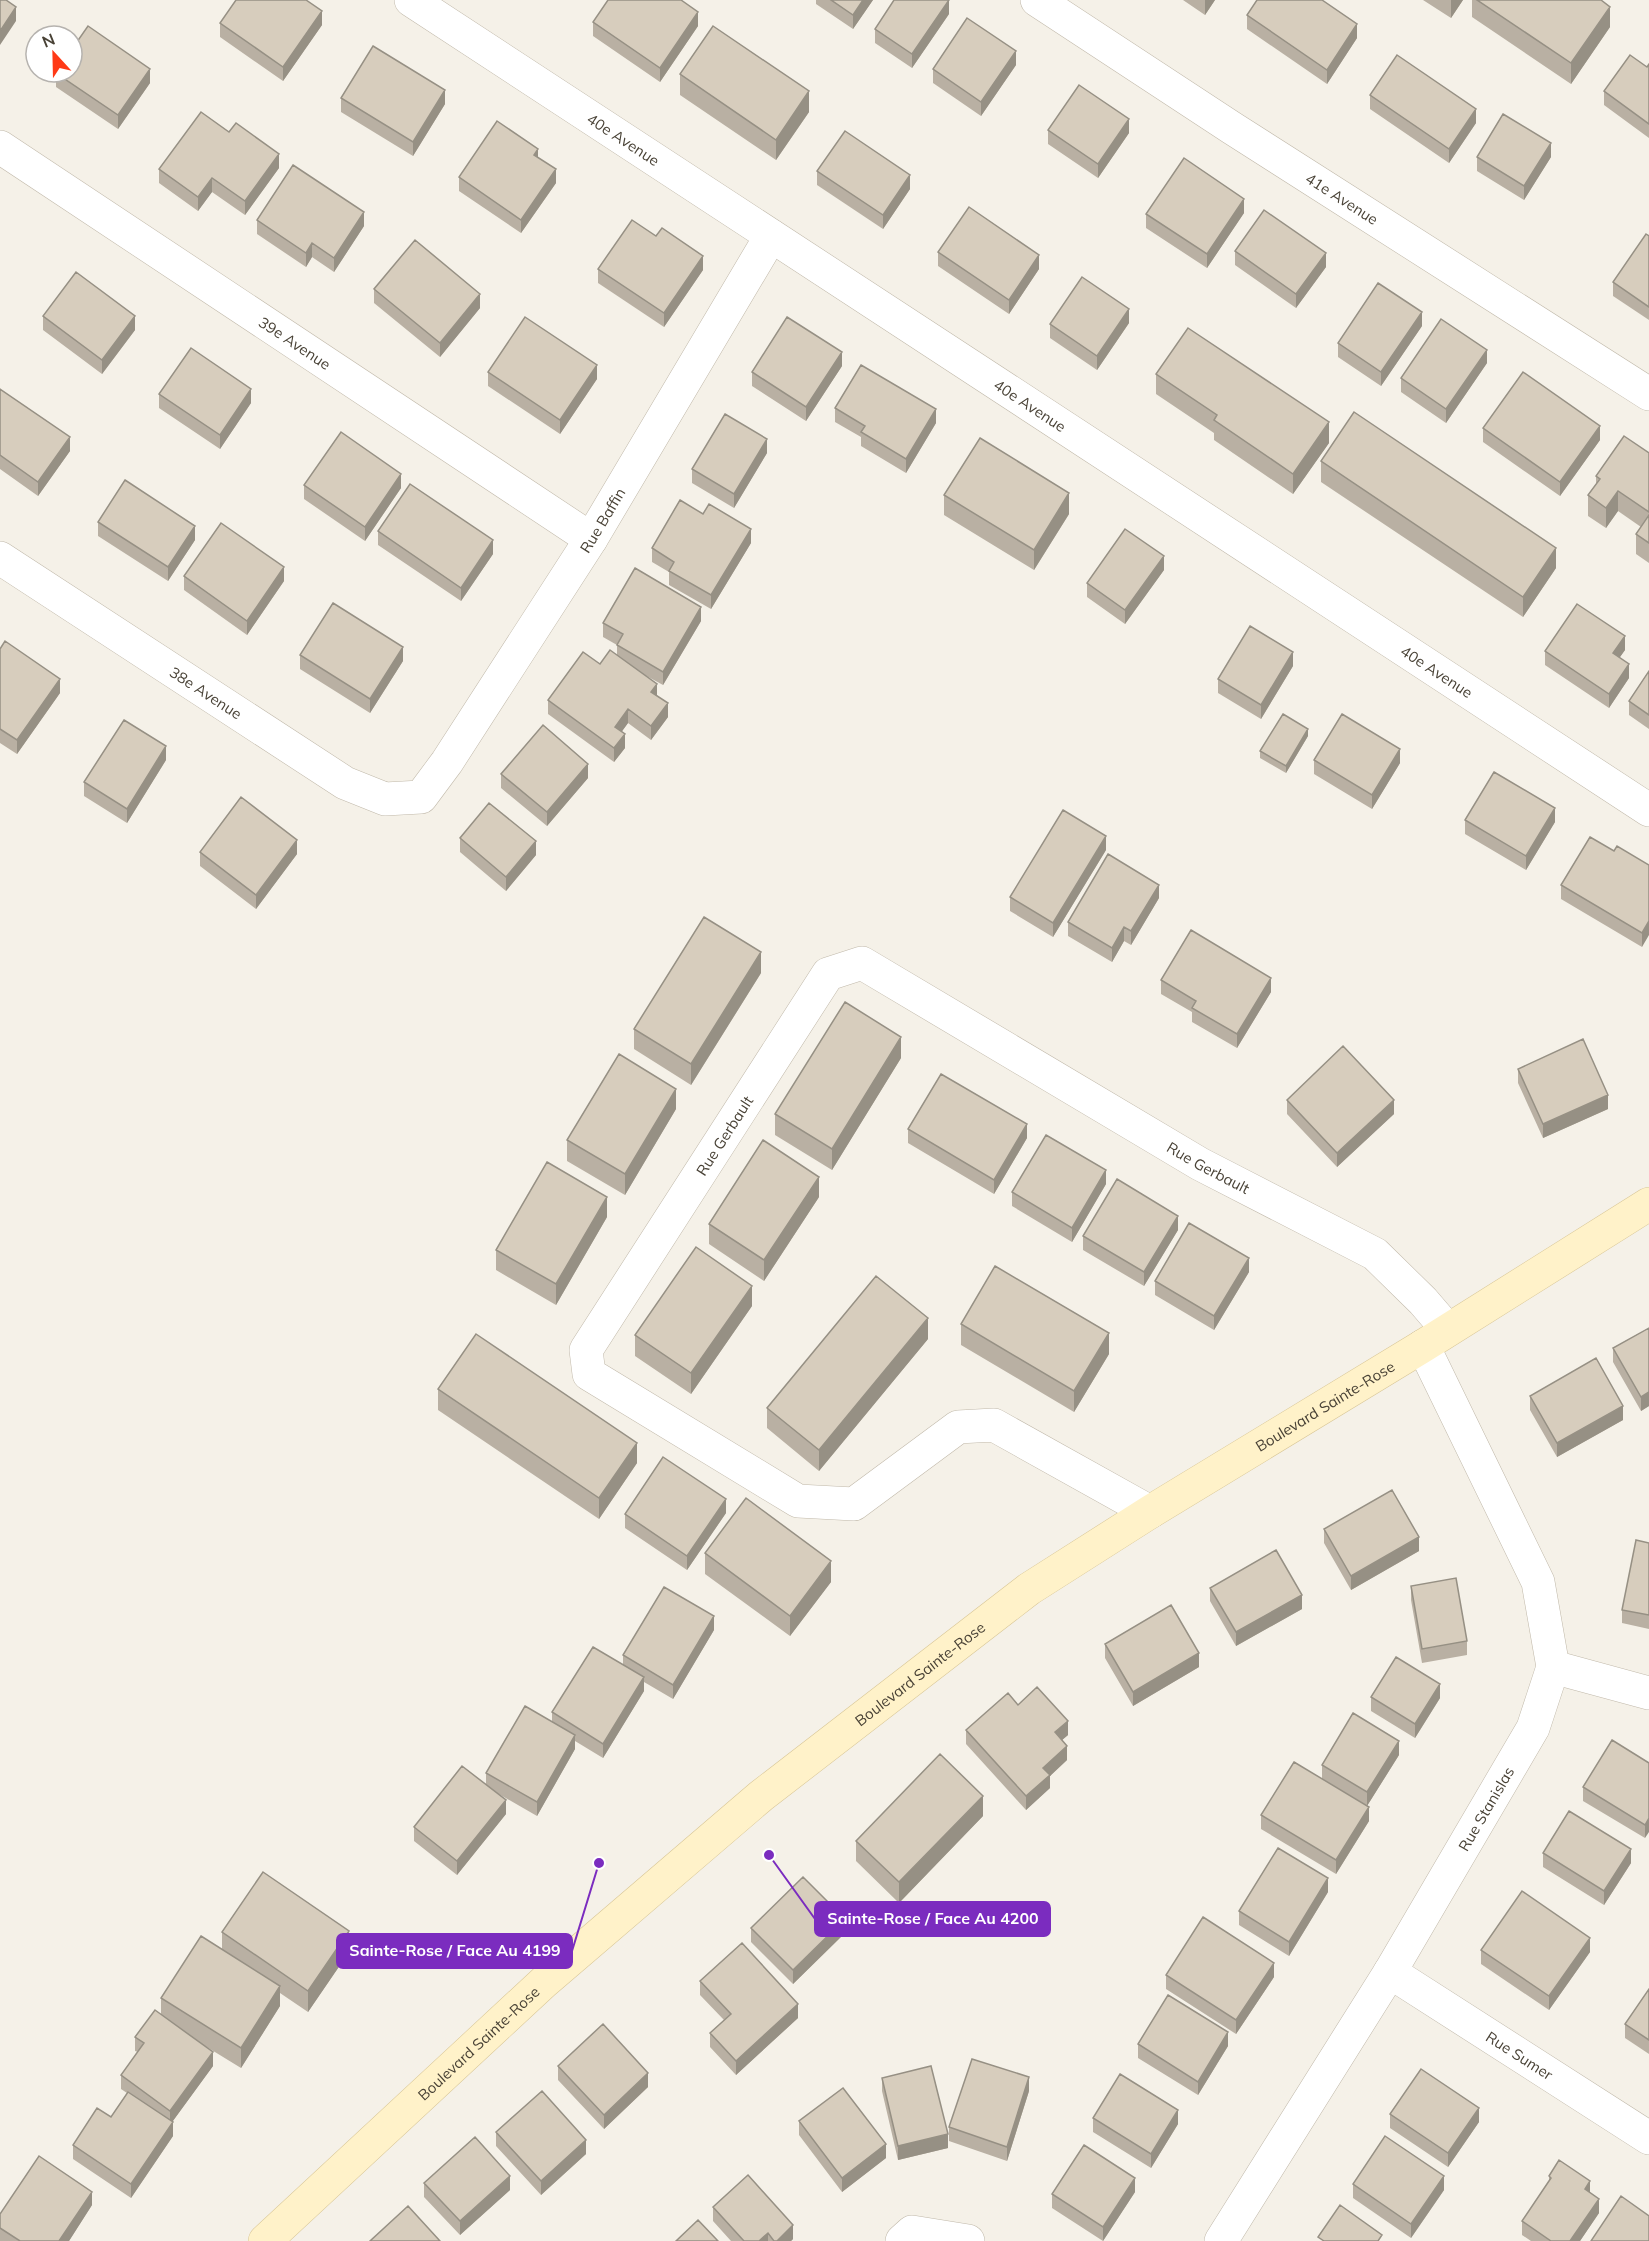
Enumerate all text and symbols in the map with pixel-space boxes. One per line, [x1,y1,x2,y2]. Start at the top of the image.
north arrow [24,24,84,84]
text: N [39,29,58,52]
street label: 40e Avenue [584,109,663,170]
street label: 41e Avenue [1302,168,1382,228]
street label: 39e Avenue [255,312,335,373]
street label: 40e Avenue [991,375,1070,436]
street label: Rue Baffin [575,484,629,556]
street label: 40e Avenue [1397,641,1477,702]
street label: 38e Avenue [166,662,246,723]
street label: Rue Gerbault [691,1092,757,1179]
street label: Rue Gerbault [1164,1137,1253,1197]
street label: Boulevard Sainte-Rose [1252,1356,1398,1455]
street label: Boulevard Sainte-Rose [851,1617,989,1730]
street label: Rue Stanislas [1454,1763,1518,1854]
callout: Sainte-Rose / Face Au 4200 [815,1902,1050,1936]
text: Sainte-Rose / Face Au 4200 [827,1908,1039,1928]
callout: Sainte-Rose / Face Au 4199 [337,1934,572,1968]
text: Sainte-Rose / Face Au 4199 [349,1940,561,1960]
street label: Boulevard Sainte-Rose [413,1982,543,2104]
street label: Rue Sumer [1483,2027,1557,2084]

